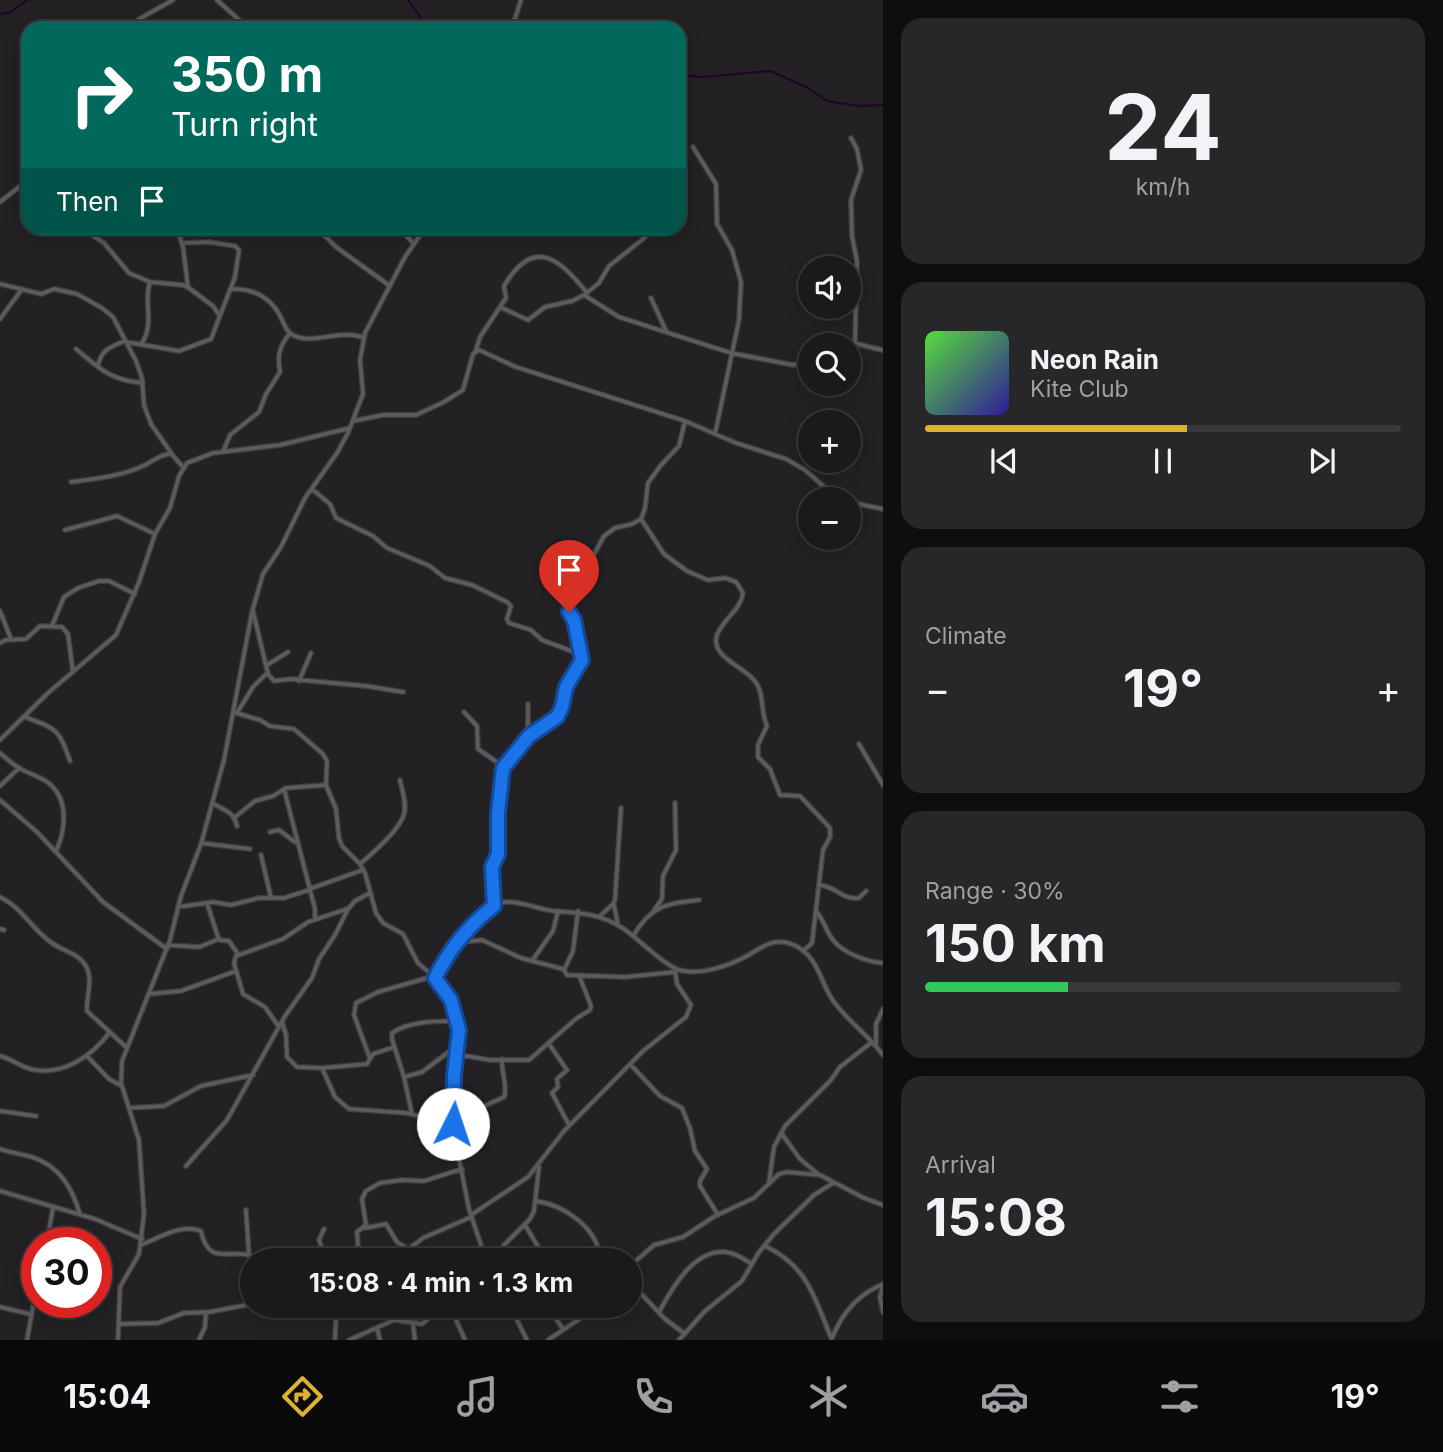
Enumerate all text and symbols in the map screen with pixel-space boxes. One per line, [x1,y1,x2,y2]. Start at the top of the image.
text: 350 m [171,45,323,104]
icon: right [56,49,147,140]
text: 24 [1104,72,1222,182]
text: Turn right [171,105,318,144]
text: km/h [1136,173,1190,201]
icon: arrive [133,182,171,220]
text: Then [56,186,119,217]
map controls [798,256,861,550]
button: sound [798,256,861,319]
button: search [798,333,861,396]
text: Neon Rain [1030,344,1159,375]
text: Kite Club [1030,375,1129,403]
button: + [798,410,861,473]
icon: previous [985,442,1023,480]
icon: pause [1144,442,1182,480]
icon: next [1303,442,1341,480]
button: − [798,487,861,550]
pin [539,540,599,612]
icon: arrive [550,551,588,589]
text: Climate [925,622,1007,650]
text: 19° [1123,657,1203,720]
text: − [925,666,950,712]
text: + [1376,666,1401,712]
text: Range · 30% [925,877,1065,905]
text: 150 km [925,912,1106,975]
position arrow [416,1087,490,1161]
text: Arrival [925,1151,996,1179]
text: 15:08 [925,1186,1067,1249]
speed limit sign: 30 [21,1227,112,1318]
text: 15:08 · 4 min · 1.3 km [309,1267,573,1298]
icon: directions [278,1372,327,1421]
icon: music [453,1372,502,1421]
icon: phone [629,1372,678,1421]
icon: climate [804,1372,853,1421]
icon: car [980,1372,1029,1421]
icon: filters [1155,1372,1204,1421]
text: 15:04 [63,1377,151,1416]
text: 19° [1330,1377,1380,1416]

